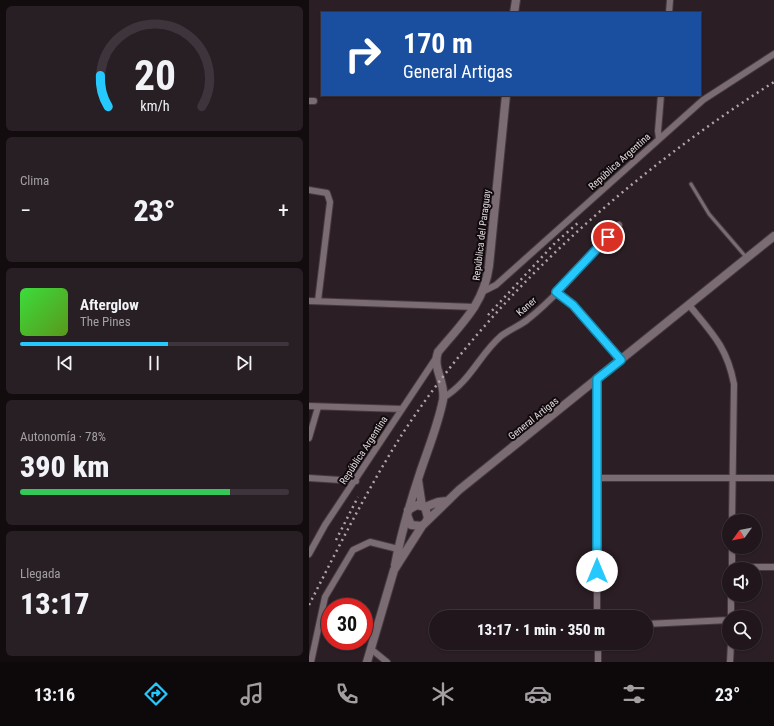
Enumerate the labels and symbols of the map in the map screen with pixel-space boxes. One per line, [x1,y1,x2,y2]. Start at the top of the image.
street label: República Argentina [586,131,653,192]
street label: República del Paraguay [470,189,493,281]
pin [591,220,625,254]
street label: Kaner [514,295,539,318]
street label: General Artigas [506,395,561,442]
street label: República Argentina [337,414,390,486]
north arrow [722,514,762,554]
position arrow [576,550,618,592]
speed limit sign: 30 [321,598,373,650]

